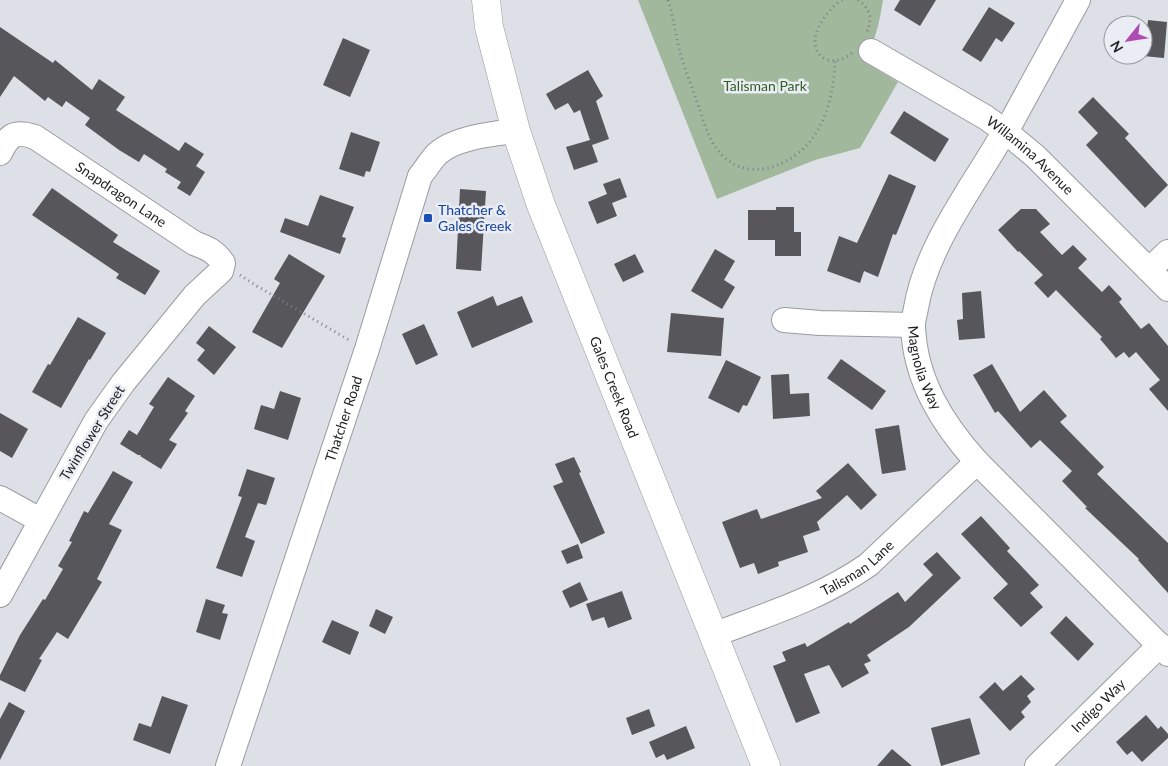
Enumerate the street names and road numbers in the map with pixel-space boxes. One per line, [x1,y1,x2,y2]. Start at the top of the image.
street label: Willamina Avenue [984,112,1078,198]
street label: Snapdragon Lane [73,158,170,230]
street label: Magnolia Way [905,325,946,413]
street label: Gales Creek Road [586,334,643,440]
street label: Thatcher Road [321,374,365,464]
street label: Twinflower Street [56,382,128,483]
street label: Talisman Lane [818,536,897,599]
street label: Indigo Way [1067,674,1129,736]

